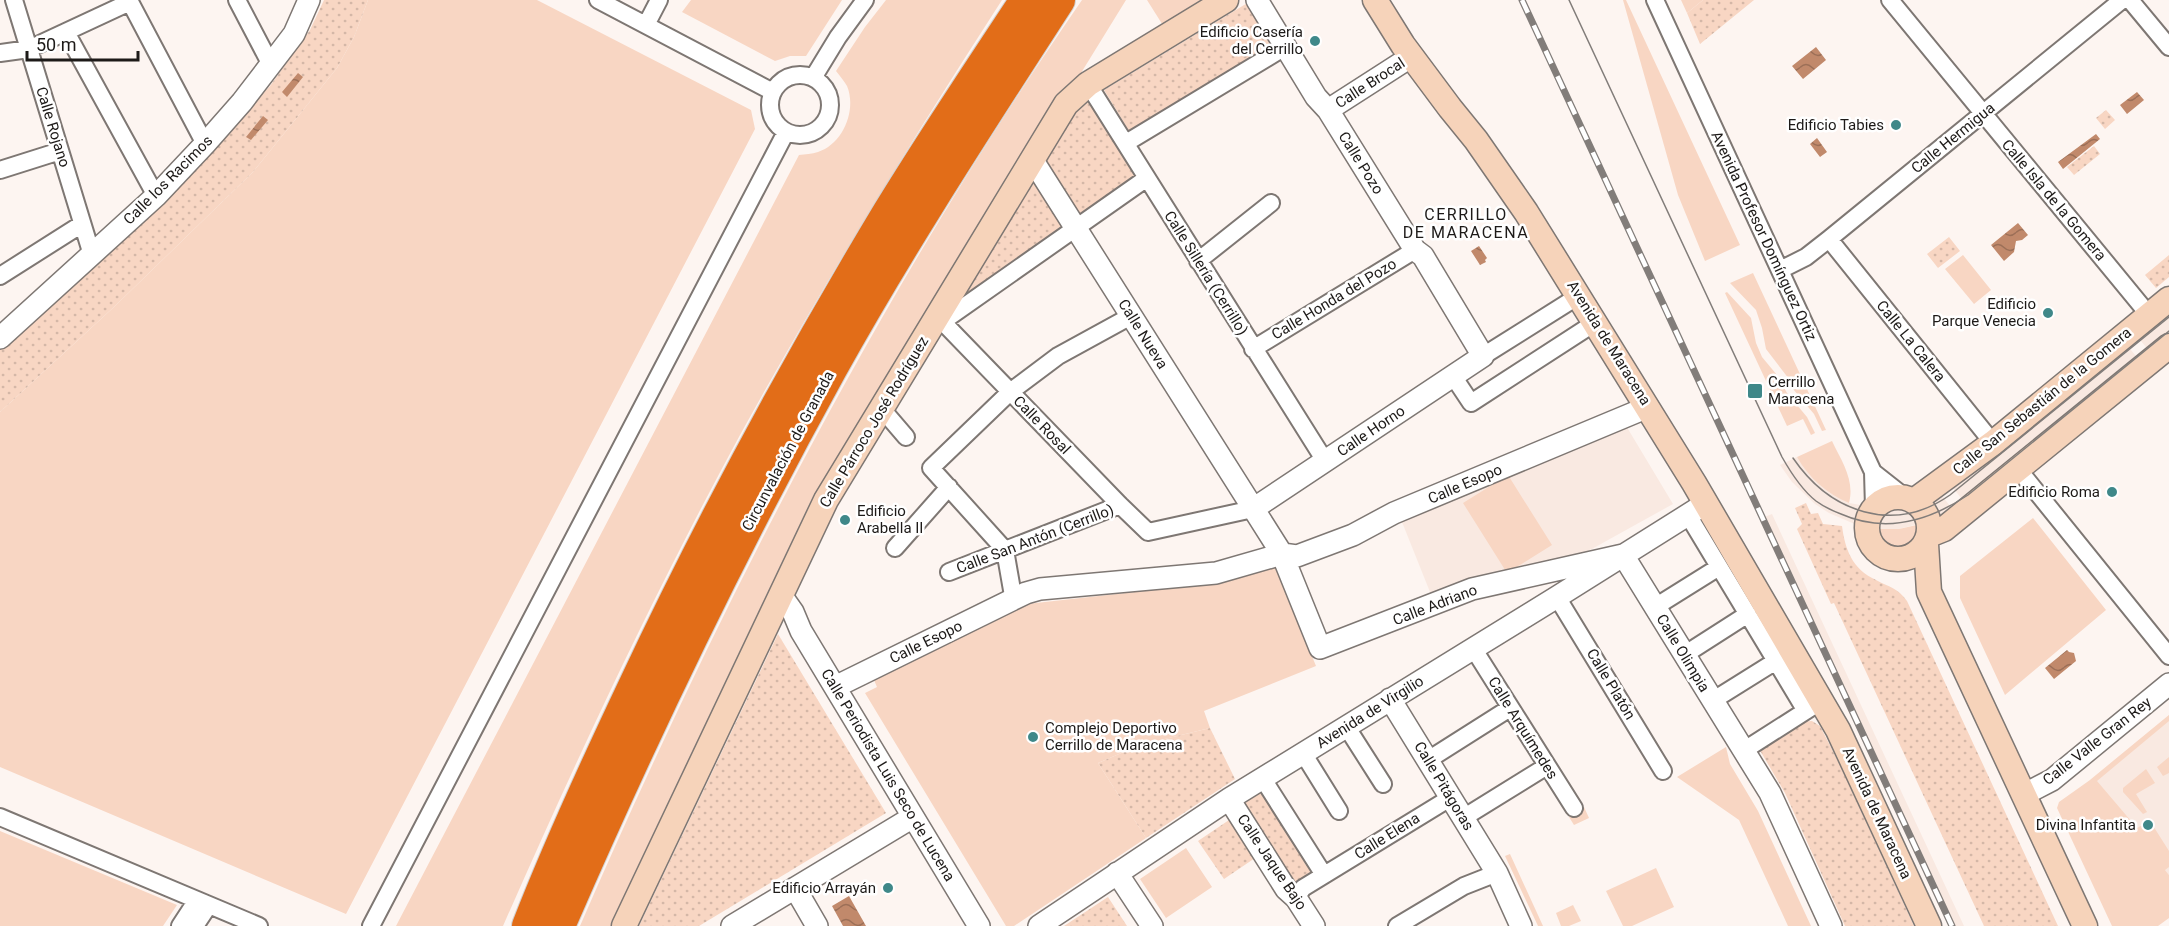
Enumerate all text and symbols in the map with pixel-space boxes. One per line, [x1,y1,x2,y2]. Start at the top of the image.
place label: Edificio Casería del Cerrillo [1200,23,1303,58]
scale bar [27,24,138,62]
text: 50 m [36,34,76,55]
marker: Edificio Casería del Cerrillo [1308,34,1322,48]
street label: Calle Brocal [1332,54,1408,112]
street label: Calle Rojano [32,85,74,169]
street label: Calle Hermigua [1908,99,1998,177]
place label: Edificio Tabies [1788,116,1884,134]
marker: Edificio Tabies [1889,118,1903,132]
street label: Calle Pozo [1335,128,1387,198]
street label: Avenida Profesor Domínguez Ortiz [1707,128,1821,344]
street label: Calle los Racimos [120,132,216,228]
street label: Calle Isla de la Gomera [1998,136,2110,264]
district label: CERRILLO DE MARACENA [1403,205,1529,242]
street label: Calle Sillería (Cerrillo) [1160,208,1252,338]
street label: Calle Honda del Pozo [1268,255,1400,343]
street label: Avenida de Maracena [1563,277,1655,409]
place label: Edificio Parque Venecia [1932,295,2036,330]
street label: Calle Nueva [1114,296,1172,372]
street label: Calle La Calera [1873,297,1949,385]
marker: Edificio Parque Venecia [2041,306,2055,320]
street label: Calle San Sebastián de la Gomera [1949,323,2135,479]
street label: Calle Párroco José Rodríguez [816,333,932,511]
street label: Circunvalación de Granada [738,368,838,534]
place label: Cerrillo Maracena [1768,373,1834,408]
marker: Cerrillo Maracena [1746,382,1764,400]
street label: Calle Rosal [1010,392,1074,458]
street label: Calle Horno [1334,402,1408,460]
street label: Calle Esopo [1425,460,1505,508]
place label: Edificio Roma [2008,483,2100,501]
marker: Edificio Roma [2105,485,2119,499]
street label: Calle San Antón (Cerrillo) [954,501,1116,577]
place label: Edificio Arabella II [857,502,923,537]
marker: Edificio Arabella II [838,513,852,527]
street label: Calle Adriano [1390,581,1480,629]
street label: Calle Olimpia [1653,611,1713,695]
street label: Calle Esopo [887,617,965,667]
street label: Calle Platón [1583,645,1639,723]
street label: Calle Periodista Luis Seco de Lucena [817,666,959,884]
street label: Avenida de Virgilio [1313,672,1427,752]
street label: Calle Arquímedes [1484,673,1562,783]
street label: Calle Valle Gran Rey [2039,693,2155,789]
place label: Complejo Deportivo Cerrillo de Maracena [1045,719,1183,754]
marker: Complejo Deportivo Cerrillo de Maracena [1026,730,1040,744]
street label: Calle Pitágoras [1410,738,1478,834]
street label: Avenida de Maracena [1839,744,1915,882]
street label: Calle Elena [1351,809,1423,863]
street label: Calle Jaque Bajo [1233,811,1311,913]
place label: Divina Infantita [2036,816,2136,834]
marker: Divina Infantita [2141,818,2155,832]
place label: Edificio Arrayán [772,879,876,897]
marker: Edificio Arrayán [881,881,895,895]

